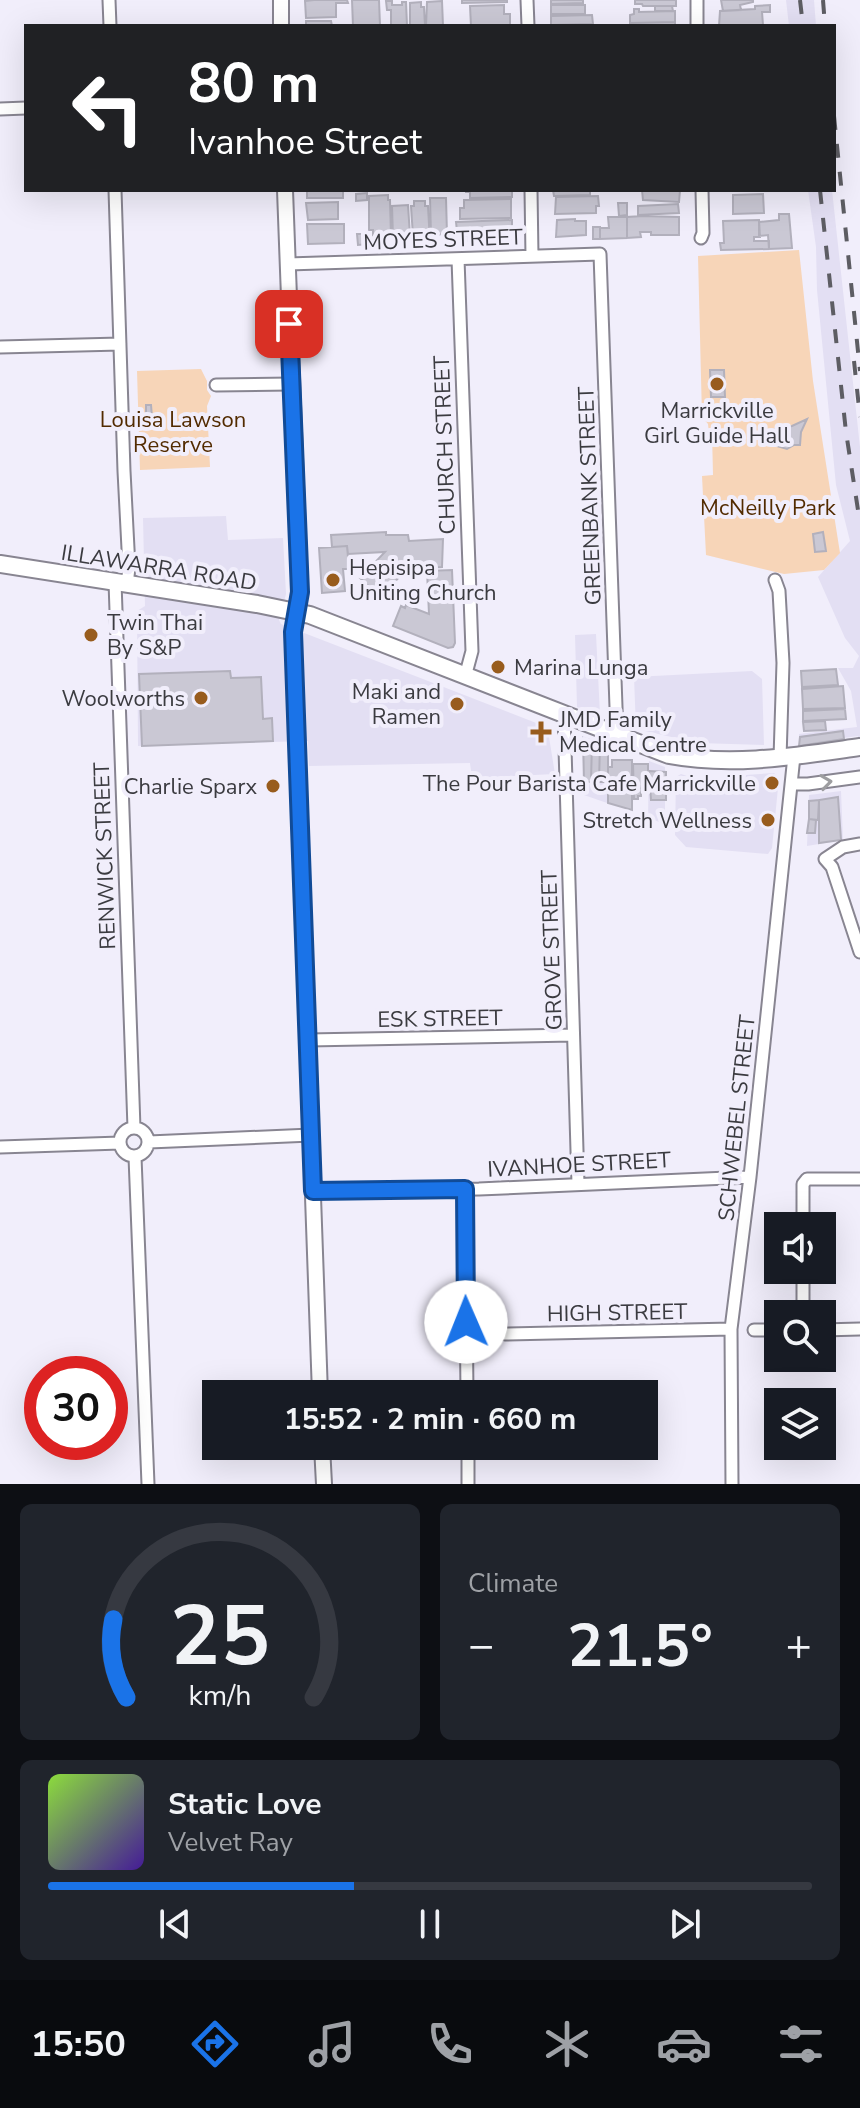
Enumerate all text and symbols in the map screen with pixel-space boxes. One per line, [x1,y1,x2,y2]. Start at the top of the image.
text: 80 m [188,45,319,122]
icon: left [56,56,160,160]
text: Ivanhoe Street [188,118,422,167]
street label: MOYES STREET [363,222,524,258]
pin [255,290,323,358]
icon: arrive [267,302,311,346]
street label: CHURCH STREET [427,354,463,535]
marker: Marrickville Girl Guide Hall [708,375,726,393]
street label: GREENBANK STREET [571,385,609,606]
place label: Marrickville Girl Guide Hall [644,396,791,451]
park label: Louisa Lawson Reserve [100,405,246,460]
park label: McNeilly Park [700,493,837,523]
street label: ILLAWARRA ROAD [59,538,259,598]
place label: Hepisipa Uniting Church [349,553,497,608]
marker: Hepisipa Uniting Church [324,571,342,589]
place label: Twin Thai By S&P [107,608,203,663]
marker: Twin Thai By S&P [82,626,100,644]
place label: Marina Lunga [514,653,648,683]
marker: Marina Lunga [489,658,507,676]
place label: Maki and Ramen [352,677,441,732]
place label: Woolworths [62,684,185,714]
marker: Woolworths [192,689,210,707]
marker: Maki and Ramen [448,695,466,713]
place label: JMD Family Medical Centre [558,705,707,760]
marker: JMD Family Medical Centre [530,721,552,743]
street label: RENWICK STREET [87,761,123,950]
place label: The Pour Barista Cafe Marrickville [423,769,756,799]
place label: Charlie Sparx [124,772,257,802]
marker: The Pour Barista Cafe Marrickville [763,774,781,792]
one-way arrow [819,774,833,791]
marker: Charlie Sparx [264,777,282,795]
place label: Stretch Wellness [582,806,752,836]
marker: Stretch Wellness [759,811,777,829]
street label: GROVE STREET [534,868,570,1031]
street label: ESK STREET [377,1003,504,1035]
street label: SCHWEBEL STREET [711,1013,763,1223]
street label: IVANHOE STREET [487,1145,672,1185]
map controls [764,1212,836,1460]
button: sound [764,1212,836,1284]
position arrow [424,1280,508,1364]
street label: HIGH STREET [547,1297,688,1329]
button: search [764,1300,836,1372]
speed limit sign: 30 [24,1356,128,1460]
button: layers [764,1388,836,1460]
text: 15:52 · 2 min · 660 m [284,1399,576,1440]
text: Climate [468,1566,558,1601]
text: 25 [170,1580,270,1693]
text: 21.5° [567,1605,713,1687]
text: − [468,1616,494,1676]
text: + [786,1616,812,1676]
text: km/h [189,1676,251,1715]
text: Static Love [168,1784,322,1825]
text: Velvet Ray [168,1825,293,1860]
icon: previous [153,1902,197,1946]
icon: pause [408,1902,452,1946]
icon: next [663,1902,707,1946]
icon: directions [187,2016,243,2072]
icon: music [304,2016,360,2072]
icon: phone [422,2016,478,2072]
icon: climate [539,2016,595,2072]
icon: car [656,2016,712,2072]
icon: filters [773,2016,829,2072]
text: 15:50 [31,2020,126,2069]

